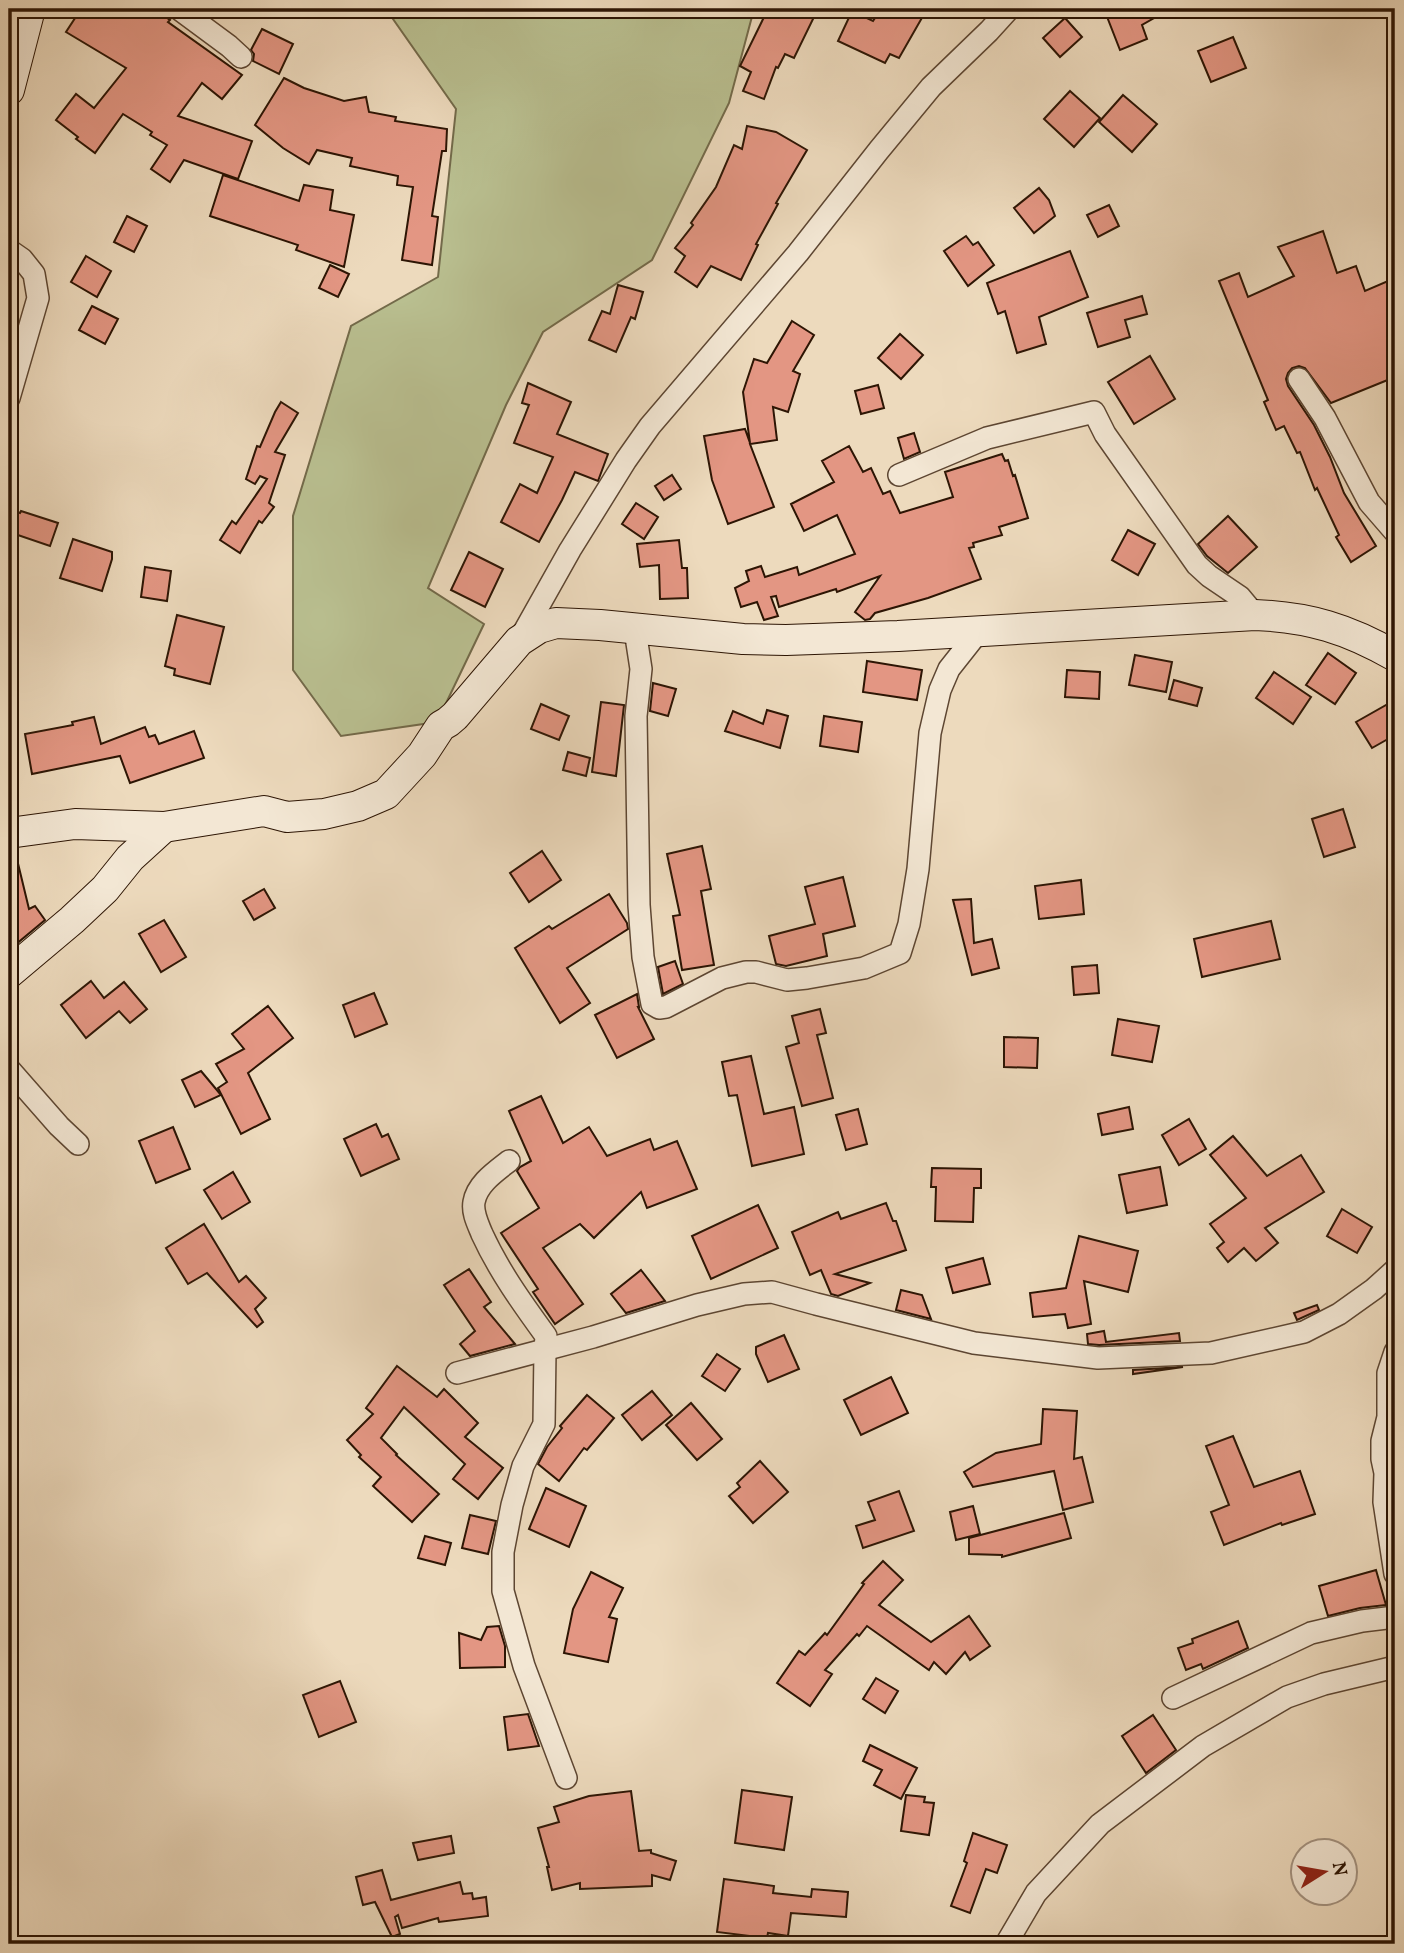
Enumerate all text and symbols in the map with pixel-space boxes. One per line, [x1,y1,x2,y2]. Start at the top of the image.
north arrow [1288,1838,1358,1908]
text: N [1325,1860,1353,1879]

